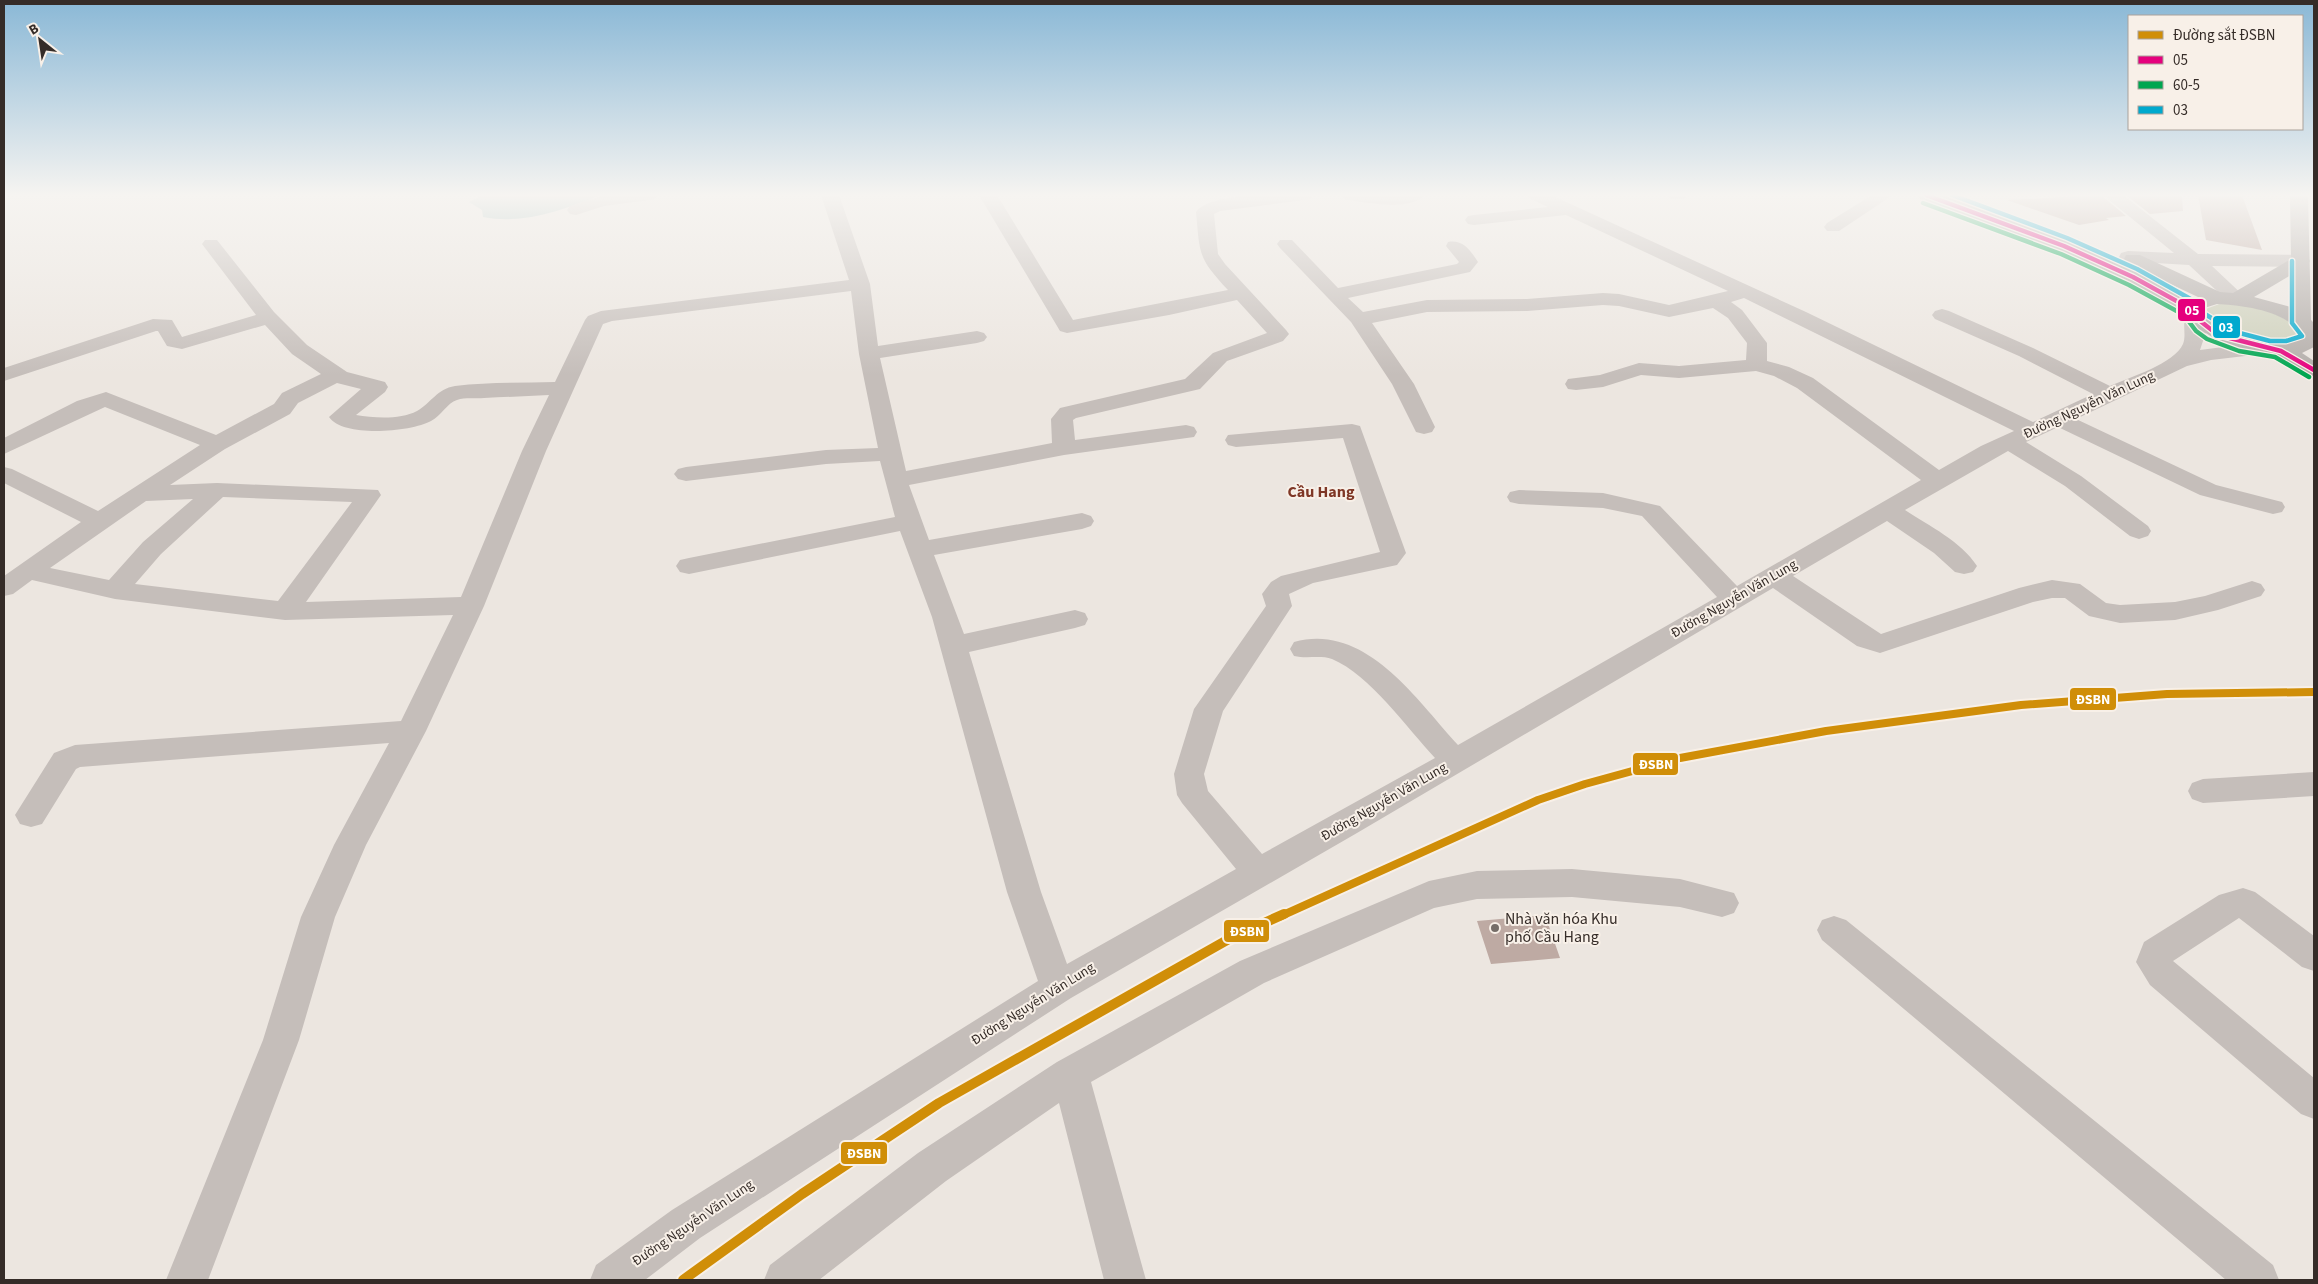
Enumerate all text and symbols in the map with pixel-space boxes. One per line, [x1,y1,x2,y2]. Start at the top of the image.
north arrow [15,15,65,65]
legend [2128,15,2303,130]
text: B [25,19,43,40]
text: Đường sắt ĐSBN [2173,25,2275,46]
text: 05 [2173,50,2188,71]
text: 60-5 [2173,75,2200,96]
text: 03 [2173,100,2188,121]
line badge: 05 [2177,298,2206,322]
text: 05 [2185,301,2199,321]
line badge: 03 [2212,315,2241,339]
text: 03 [2219,318,2233,338]
street label: Đường Nguyễn Văn Lung [2020,366,2158,444]
district label: Cầu Hang [1288,481,1355,503]
street label: Đường Nguyễn Văn Lung [1667,555,1801,643]
line badge: ĐSBN [2069,687,2117,711]
text: ĐSBN [2076,690,2110,710]
line badge: ĐSBN [1632,752,1679,776]
text: ĐSBN [1639,755,1673,775]
street label: Đường Nguyễn Văn Lung [1317,758,1451,846]
place label: Nhà văn hóa Khu phố Cầu Hang [1505,908,1618,948]
line badge: ĐSBN [1223,919,1270,943]
text: ĐSBN [1230,922,1264,942]
marker: Nhà văn hóa Khu phố Cầu Hang [1489,922,1501,934]
street label: Đường Nguyễn Văn Lung [967,958,1099,1050]
line badge: ĐSBN [840,1141,888,1165]
text: ĐSBN [847,1144,881,1164]
street label: Đường Nguyễn Văn Lung [628,1175,758,1271]

